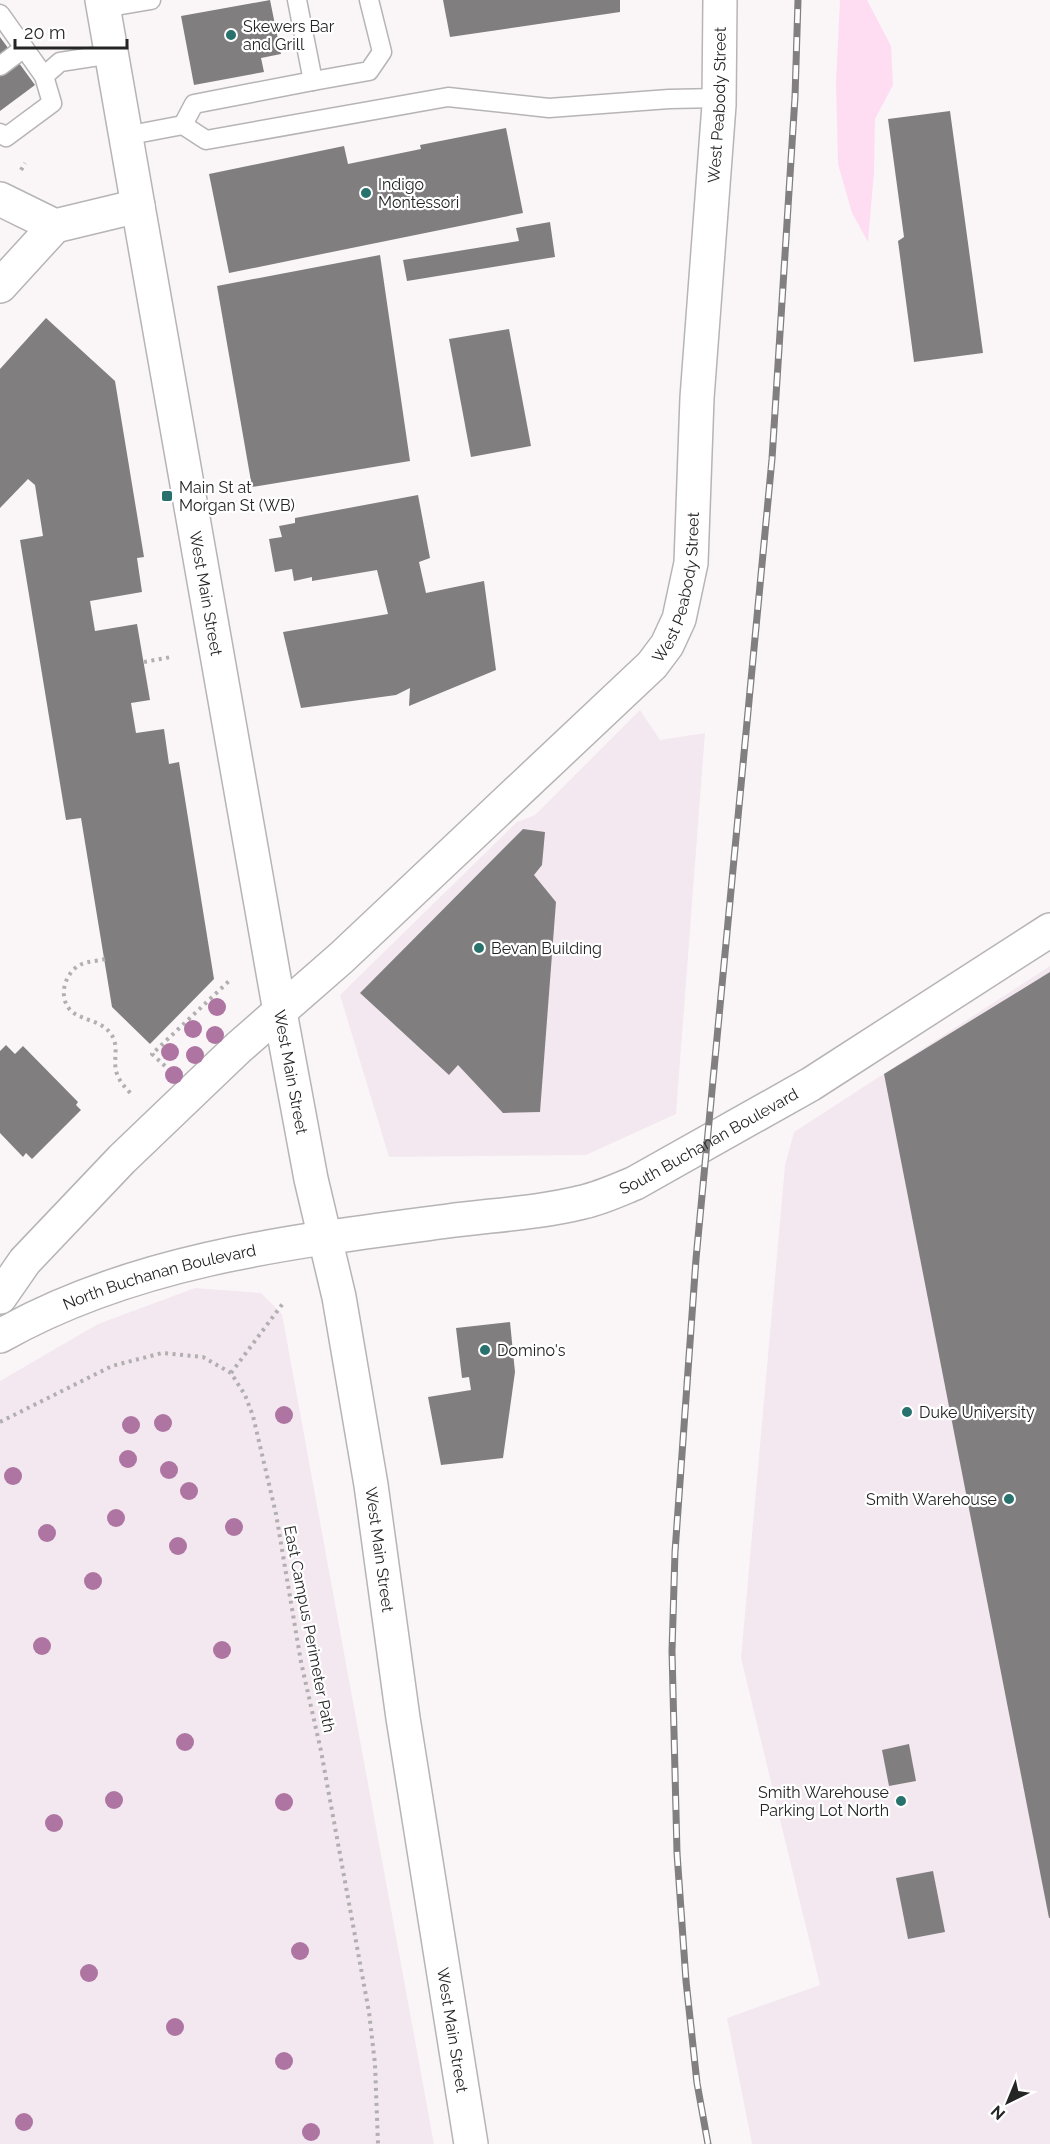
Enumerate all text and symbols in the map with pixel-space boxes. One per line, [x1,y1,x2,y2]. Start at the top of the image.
scale bar [15,12,128,50]
place label: Skewers Bar and Grill [243,17,335,54]
text: 20 m [24,22,66,43]
street label: West Peabody Street [704,26,730,184]
marker: Skewers Bar and Grill [224,28,238,42]
place label: Indigo Montessori [378,175,459,212]
marker: Indigo Montessori [359,186,373,200]
place label: Main St at Morgan St (WB) [179,478,295,515]
marker: Main St at Morgan St (WB) [160,489,174,503]
street label: West Peabody Street [648,511,703,666]
street label: West Main Street [185,530,226,658]
place label: Bevan Building [491,939,602,958]
marker: Bevan Building [472,941,486,955]
street label: West Main Street [270,1008,312,1136]
street label: South Buchanan Boulevard [616,1084,802,1199]
street label: North Buchanan Boulevard [60,1241,258,1314]
place label: Domino's [497,1341,566,1360]
marker: Domino's [478,1343,492,1357]
place label: Duke University [919,1403,1035,1422]
marker: Duke University [900,1405,914,1419]
street label: West Main Street [361,1486,397,1614]
place label: Smith Warehouse [866,1490,997,1509]
marker: Smith Warehouse [1002,1492,1016,1506]
street label: East Campus Perimeter Path [280,1524,339,1734]
place label: Smith Warehouse Parking Lot North [758,1783,889,1820]
marker: Smith Warehouse Parking Lot North [894,1794,908,1808]
street label: West Main Street [433,1966,472,2095]
north arrow [978,2072,1038,2132]
text: N [987,2101,1009,2124]

